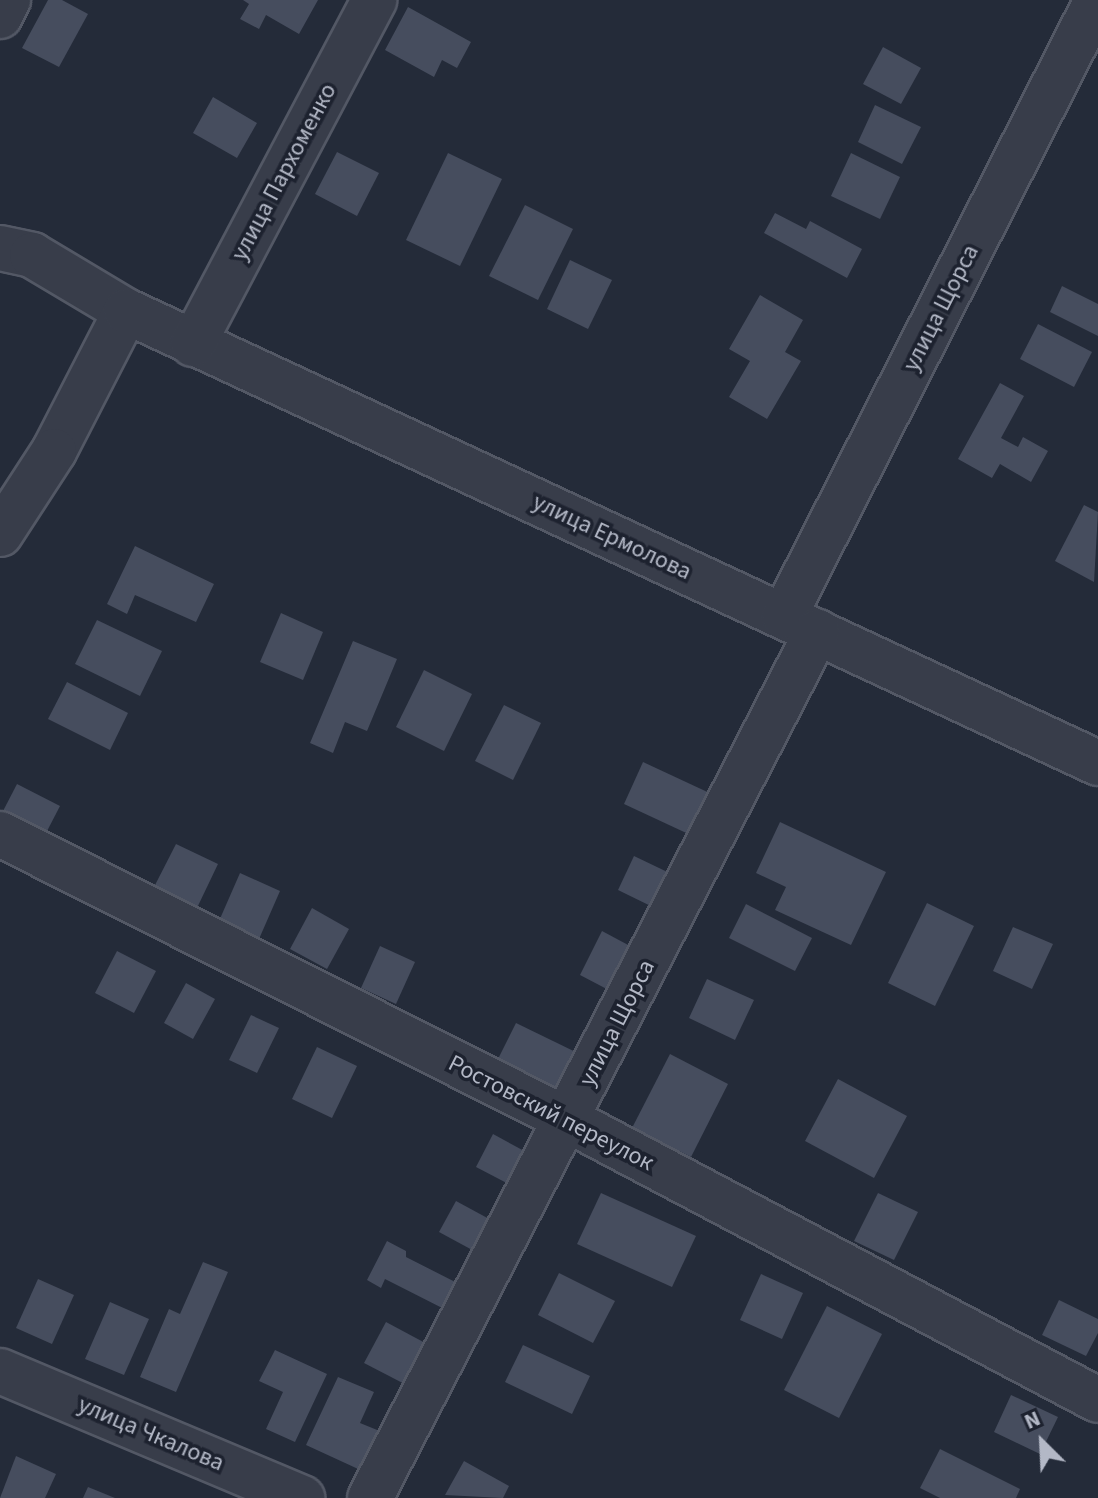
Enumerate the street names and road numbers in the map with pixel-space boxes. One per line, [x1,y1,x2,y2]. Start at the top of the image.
street label: улица Пархоменко [225,78,343,266]
street label: улица Щорса [897,240,985,376]
street label: улица Ермолова [528,488,696,586]
street label: улица Щорса [573,955,661,1091]
street label: Ростовский переулок [444,1049,658,1177]
street label: улица Чкалова [74,1390,228,1478]

